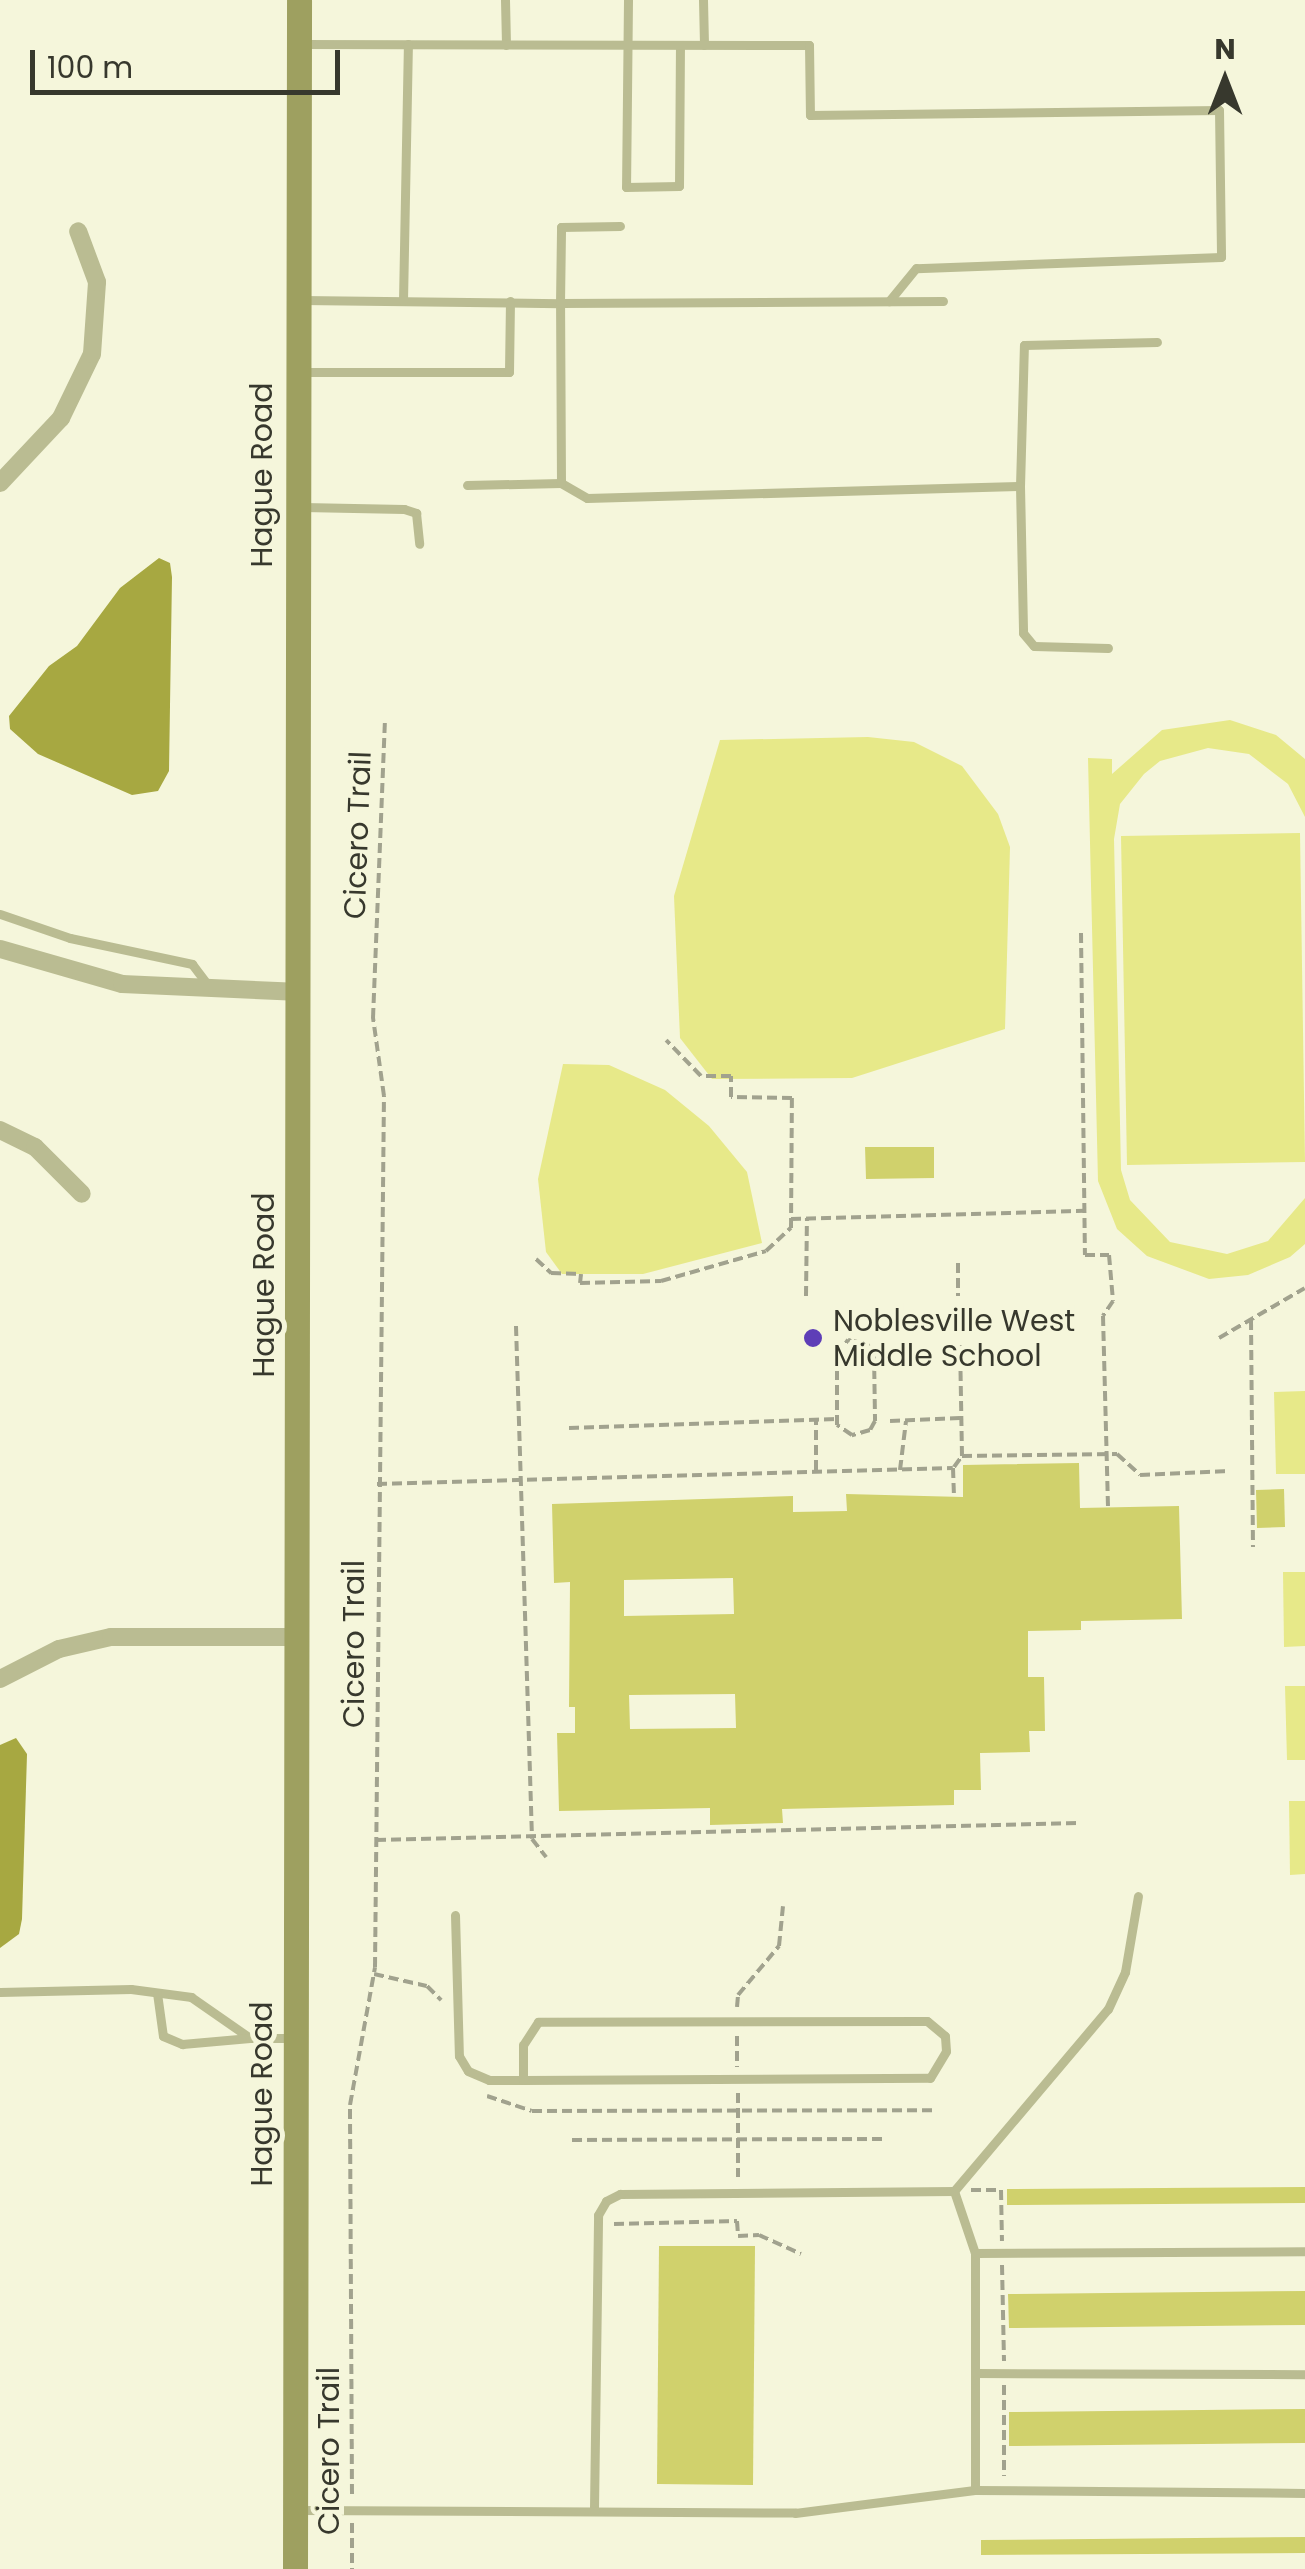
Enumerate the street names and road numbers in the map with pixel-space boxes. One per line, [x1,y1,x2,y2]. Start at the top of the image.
street label: Hague Road [244,382,280,568]
street label: Cicero Trail [337,750,379,920]
street label: Hague Road [246,1192,282,1378]
street label: Cicero Trail [336,1560,372,1728]
street label: Hague Road [244,2001,280,2187]
street label: Cicero Trail [311,2367,347,2535]

